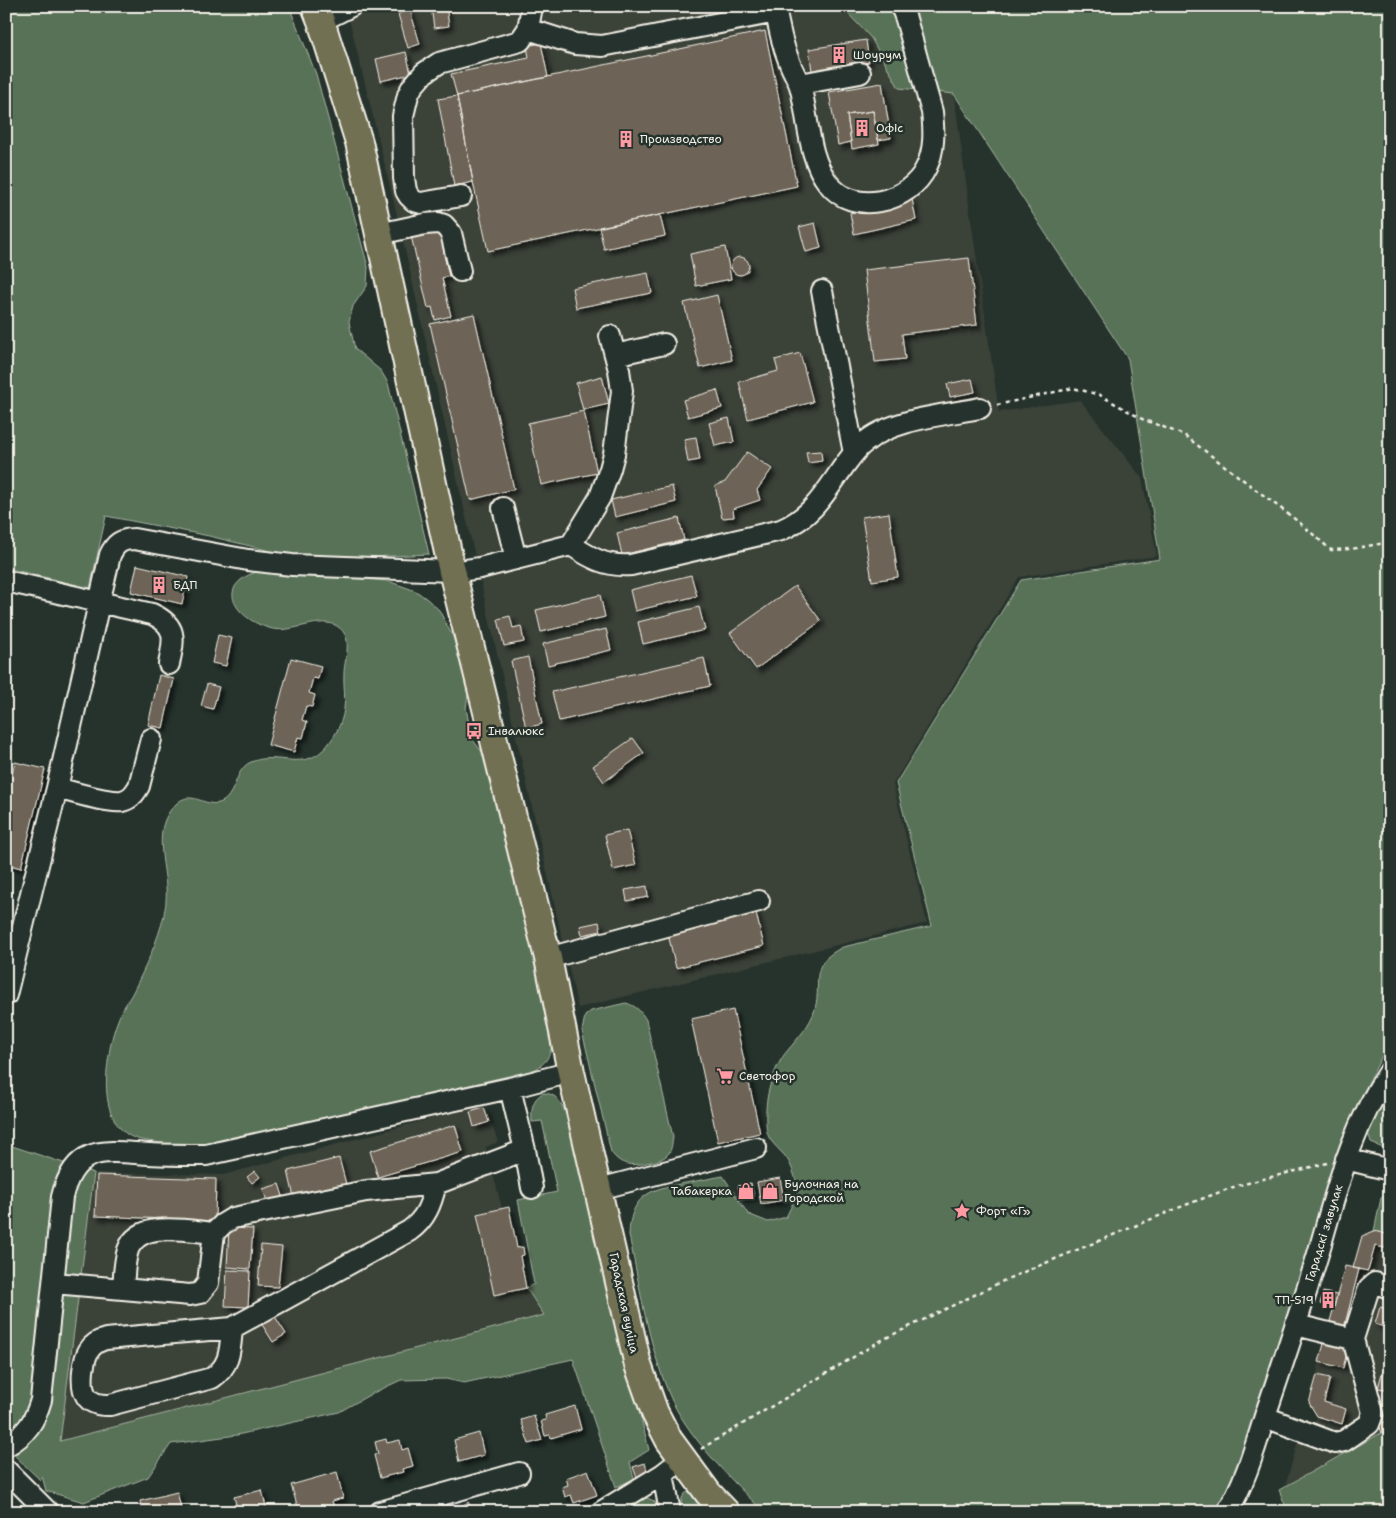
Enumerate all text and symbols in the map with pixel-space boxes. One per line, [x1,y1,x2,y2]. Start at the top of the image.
building icon: Шоурум [829,45,849,65]
place label: Шоурум [853,47,901,63]
building icon: Офіс [852,118,872,138]
place label: Офіс [876,120,903,136]
building icon: Производство [616,129,636,149]
place label: Производство [640,131,722,147]
building icon: БДП [149,575,169,595]
place label: БДП [173,577,197,593]
bus stop icon: Інвалюкс [464,721,484,741]
place label: Інвалюкс [488,723,544,739]
supermarket icon: Светофор [715,1066,735,1086]
place label: Светофор [739,1068,796,1084]
place label: Булочная на Городской [784,1176,859,1206]
shop icon: Табакерка [736,1181,756,1201]
shop icon: Булочная на Городской [760,1181,780,1201]
street label: Гарадскі завулак [1302,1182,1347,1284]
place label: Табакерка [671,1183,733,1199]
place icon: Форт «Г» [952,1201,972,1221]
place label: Форт «Г» [976,1203,1031,1219]
street label: Гарадская вуліца [606,1251,643,1355]
building icon: ТП-519 [1318,1290,1338,1310]
place label: ТП-519 [1275,1292,1314,1308]

